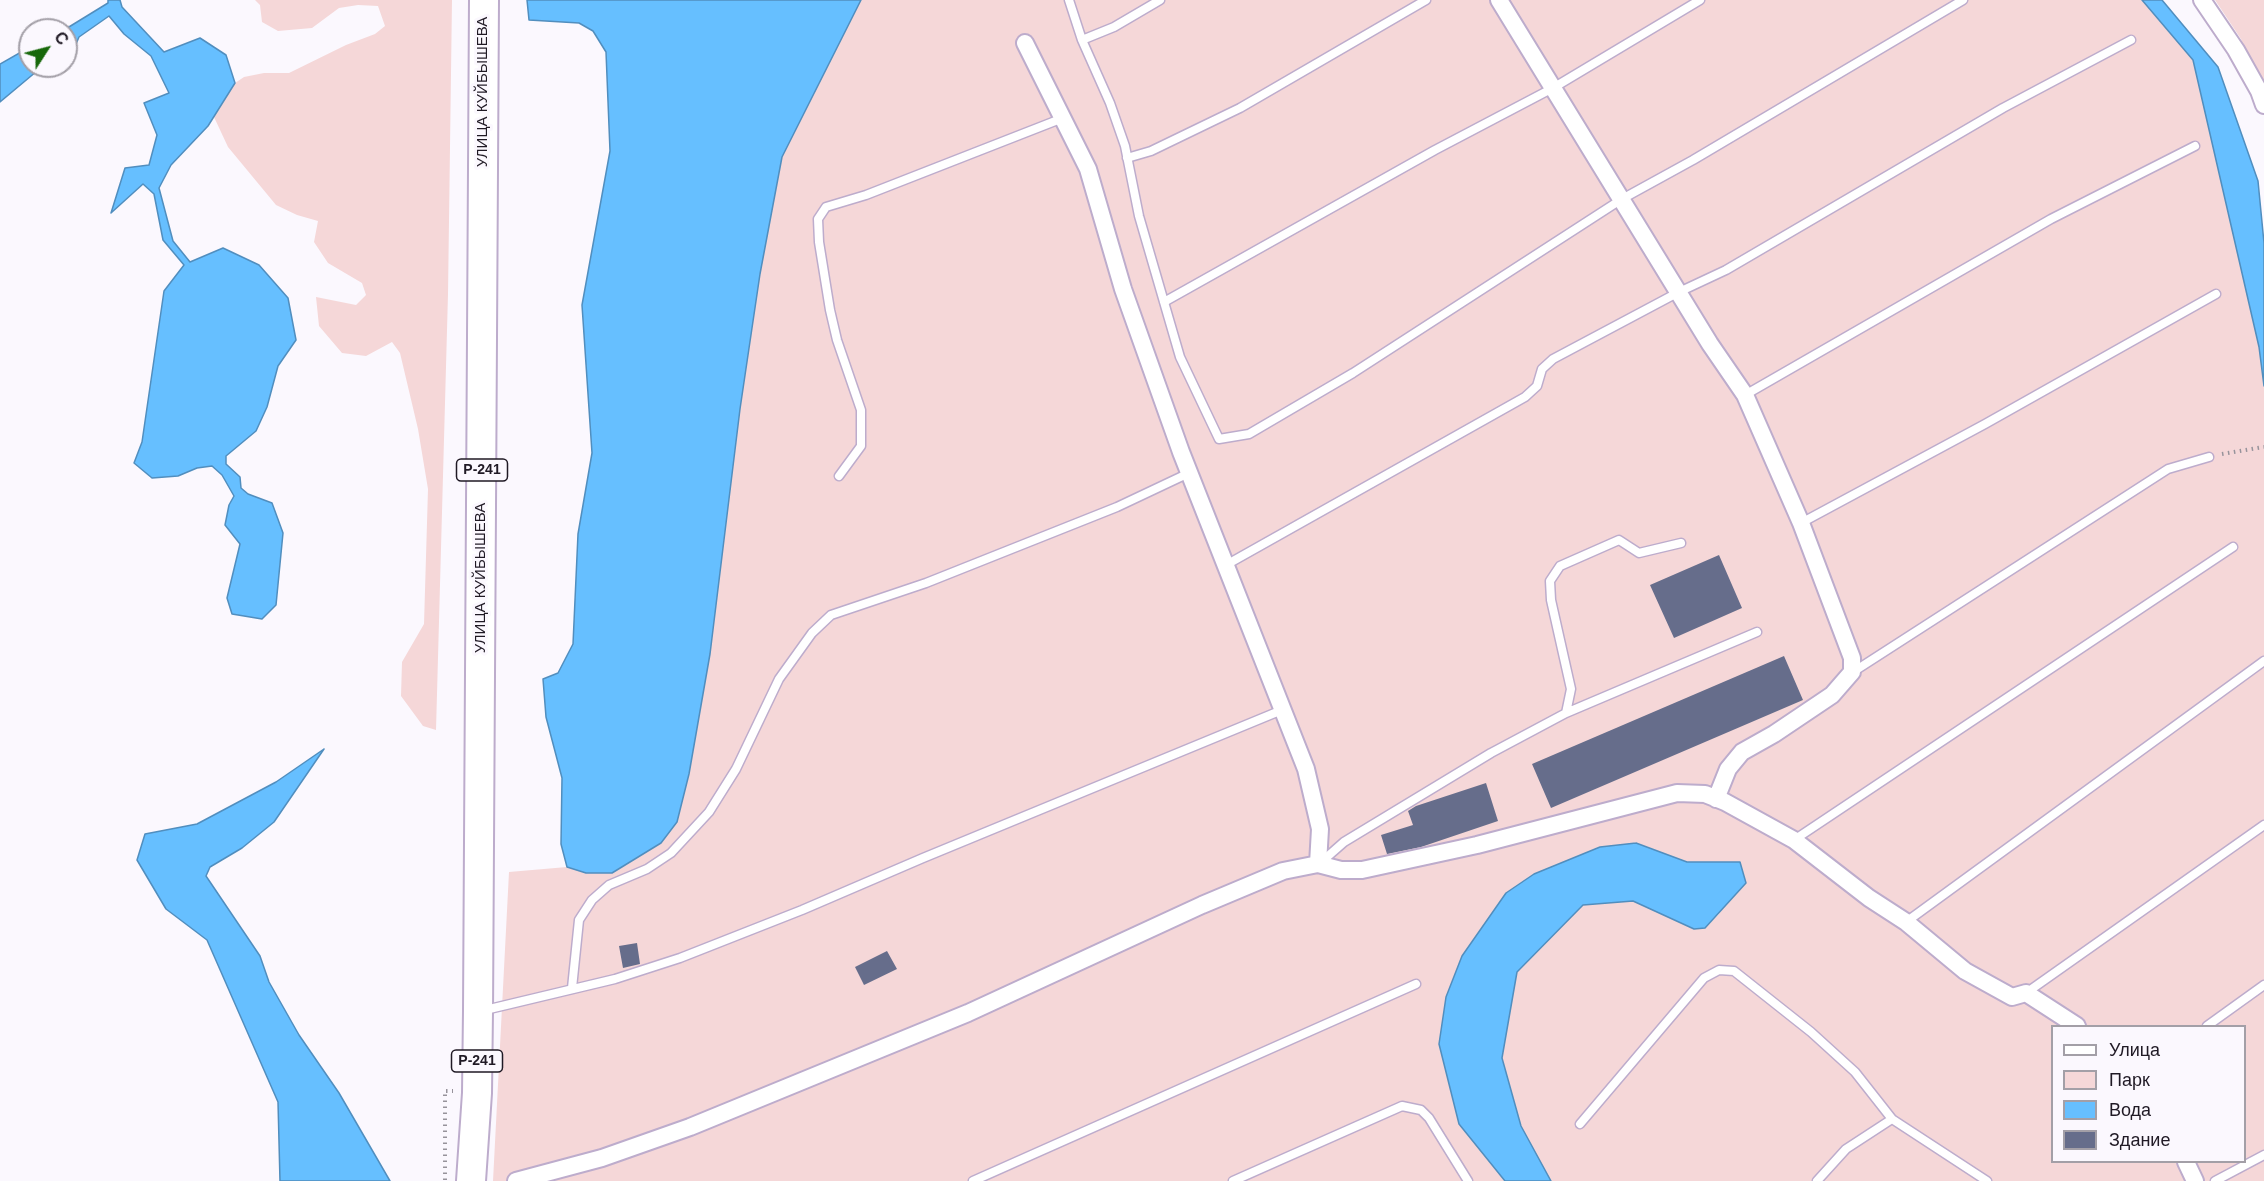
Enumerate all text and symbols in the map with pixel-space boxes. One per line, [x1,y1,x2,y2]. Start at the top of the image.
street label: УЛИЦА КУЙБЫШЕВА [474,17,492,167]
north arrow [18,18,78,78]
text: С [51,29,72,48]
road number: Р-241 [456,459,508,481]
street label: УЛИЦА КУЙБЫШЕВА [472,503,490,653]
legend [2051,1025,2246,1163]
text: Улица [2109,1040,2160,1060]
road number: Р-241 [452,1050,502,1072]
text: Парк [2109,1070,2150,1090]
text: Вода [2109,1100,2151,1120]
text: Здание [2109,1130,2170,1150]

